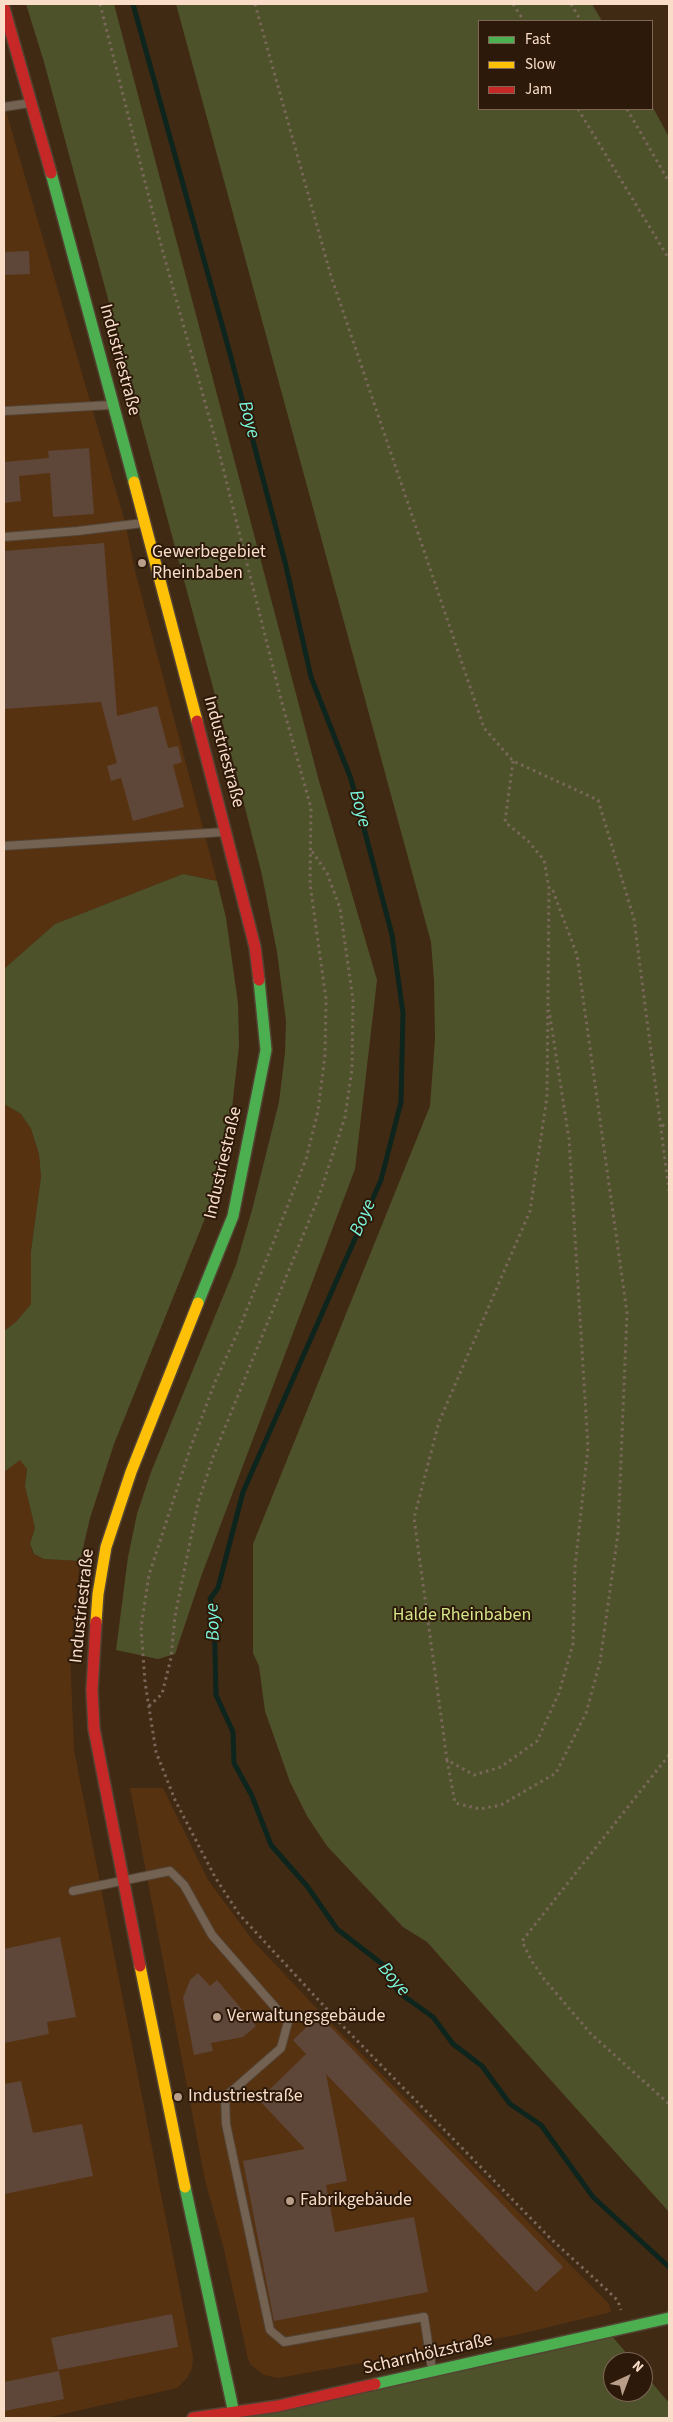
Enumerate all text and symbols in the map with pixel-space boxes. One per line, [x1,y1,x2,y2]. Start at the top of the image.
legend [478,20,653,110]
text: Fast [525,29,551,50]
text: Slow [525,54,556,75]
text: Jam [525,79,552,100]
street label: Industriestraße [94,302,144,418]
water label: Boye [232,399,264,441]
place label: Gewerbegebiet Rheinbaben [152,542,266,584]
marker: Gewerbegebiet Rheinbaben [136,557,148,569]
street label: Industriestraße [198,694,248,810]
water label: Boye [343,788,375,830]
street label: Industriestraße [201,1105,247,1221]
water label: Boye [346,1196,382,1240]
street label: Industriestraße [66,1548,100,1664]
water label: Boye [202,1603,226,1641]
park label: Halde Rheinbaben [393,1605,531,1627]
water label: Boye [372,1958,414,2002]
place label: Verwaltungsgebäude [227,2006,386,2028]
marker: Verwaltungsgebäude [211,2011,223,2023]
place label: Industriestraße [188,2086,303,2108]
marker: Industriestraße [172,2091,184,2103]
place label: Fabrikgebäude [300,2190,412,2212]
marker: Fabrikgebäude [284,2195,296,2207]
street label: Scharnhölzstraße [361,2330,495,2380]
north arrow [603,2352,653,2402]
text: N [627,2356,648,2377]

